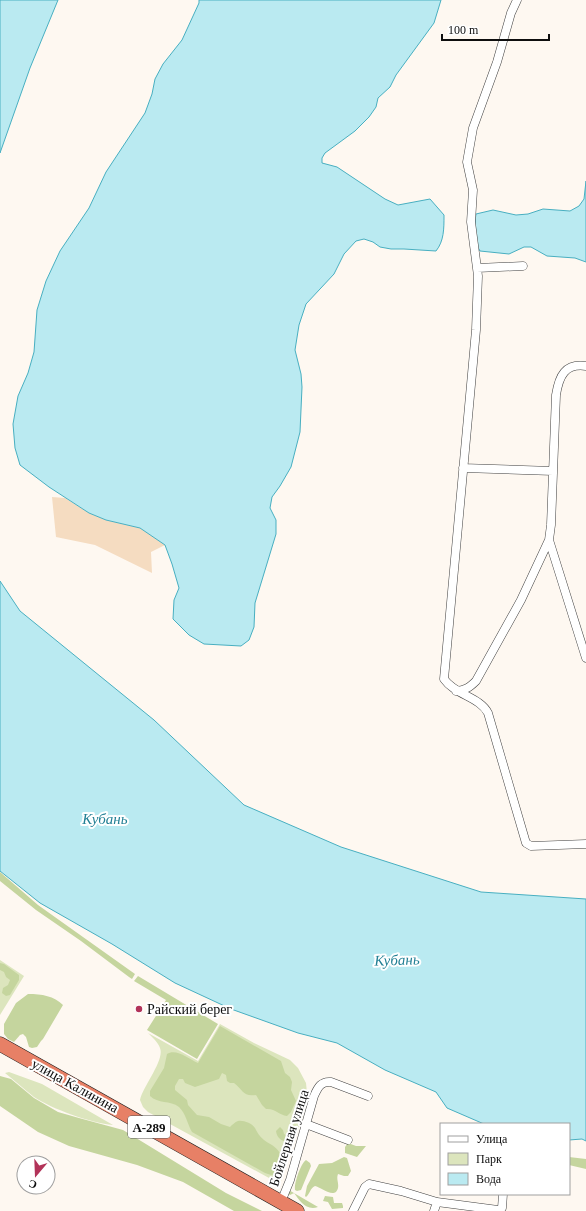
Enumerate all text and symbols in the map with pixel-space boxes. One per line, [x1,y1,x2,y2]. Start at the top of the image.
scale bar [442,16,549,42]
text: 100 m [448,23,479,37]
water label: Кубань [81,811,128,827]
water label: Кубань [373,951,420,969]
place label: Райский берег [147,1002,232,1017]
marker: Райский берег [134,1004,144,1014]
street label: улица Калинина [29,1056,122,1116]
street label: Бойлерная улица [266,1087,312,1188]
road number: А-289 [128,1116,170,1138]
legend [440,1123,570,1195]
text: Улица [476,1132,508,1146]
text: Парк [476,1152,502,1166]
north arrow [16,1155,56,1195]
text: Вода [476,1172,502,1186]
text: С [27,1177,38,1191]

